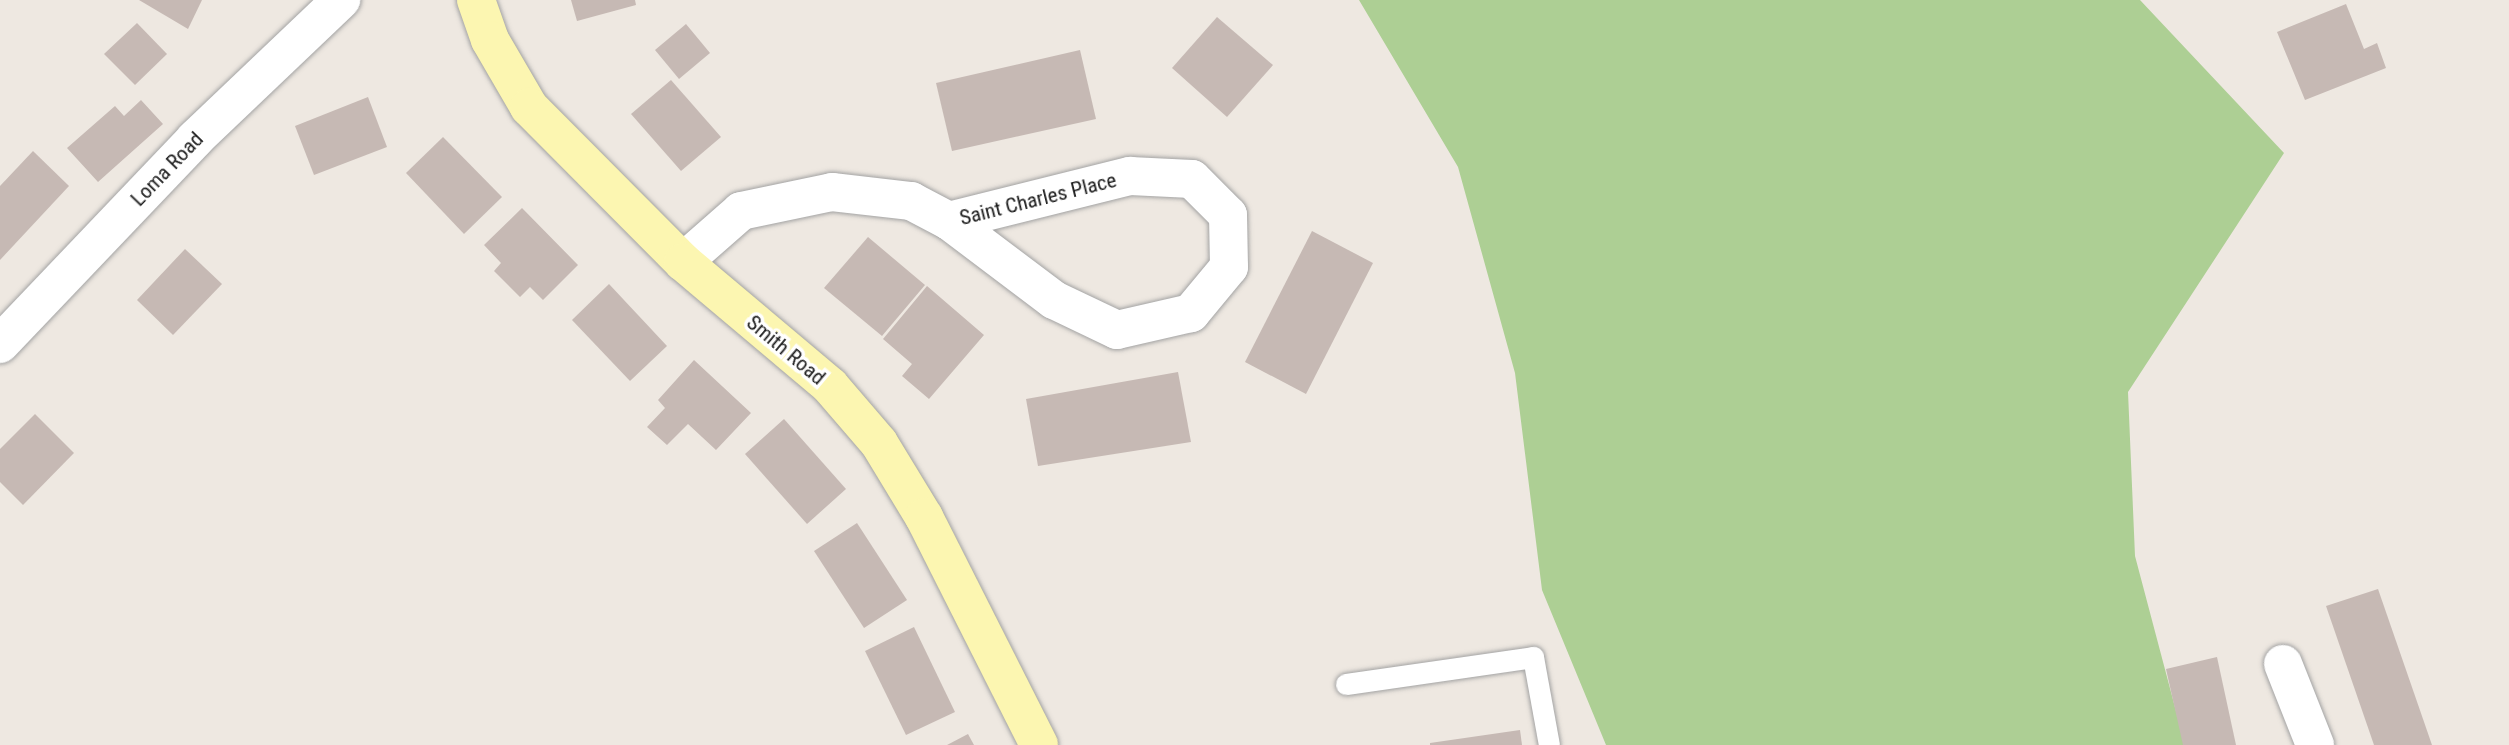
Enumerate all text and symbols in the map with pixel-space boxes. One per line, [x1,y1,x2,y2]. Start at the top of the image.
street label: Loma Road [126,127,208,211]
street label: Saint Charles Place [957,167,1119,231]
street label: Smith Road [742,310,830,390]

